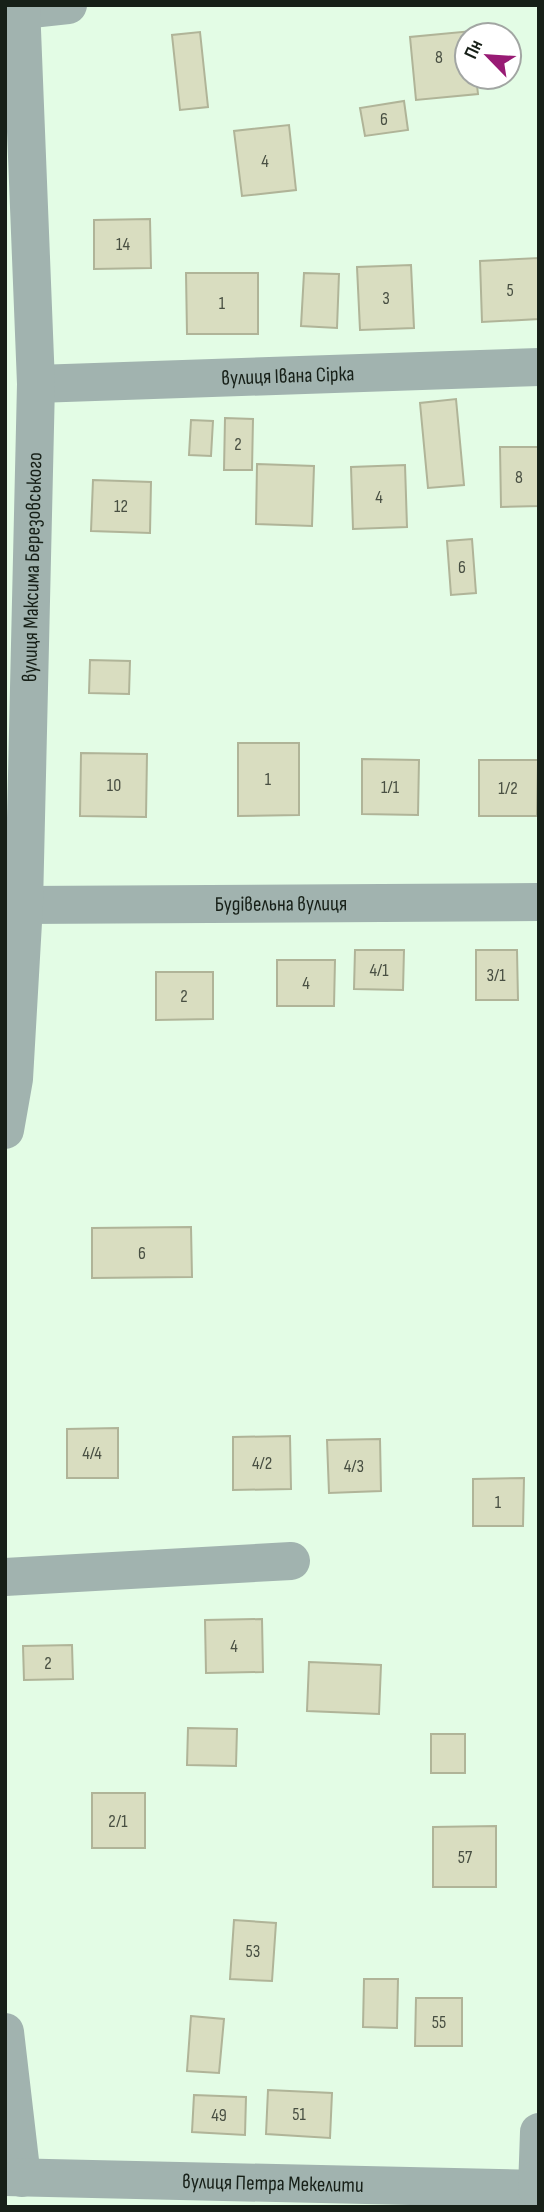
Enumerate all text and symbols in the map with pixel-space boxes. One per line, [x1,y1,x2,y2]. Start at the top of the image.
north arrow [453,21,523,91]
text: Пн [460,36,488,63]
house number: 8 [435,47,443,68]
house number: 6 [380,109,388,130]
house number: 4 [261,151,269,172]
house number: 14 [116,234,130,255]
house number: 5 [506,280,514,301]
house number: 3 [382,288,390,309]
house number: 1 [219,293,226,314]
street label: вулиця Івана Сірка [221,361,355,390]
house number: 2 [234,434,242,455]
street label: вулиця Максима Березовського [17,452,47,682]
house number: 8 [515,467,523,488]
house number: 4 [375,487,383,508]
house number: 12 [114,496,128,517]
house number: 6 [458,557,466,578]
house number: 1 [265,769,272,790]
house number: 10 [107,775,121,796]
house number: 1/1 [381,777,400,798]
house number: 1/2 [498,778,518,799]
street label: Будівельна вулиця [215,891,347,916]
house number: 4/1 [369,960,389,981]
house number: 3/1 [486,965,506,986]
house number: 4 [302,973,310,994]
house number: 2 [180,986,188,1007]
house number: 6 [138,1243,146,1264]
house number: 4/4 [82,1443,102,1464]
house number: 4/2 [252,1453,272,1474]
house number: 4/3 [344,1456,364,1477]
house number: 1 [495,1492,502,1513]
house number: 4 [230,1636,238,1657]
house number: 2 [44,1653,52,1674]
house number: 2/1 [108,1811,128,1832]
house number: 57 [458,1847,473,1868]
house number: 53 [246,1941,260,1962]
house number: 55 [432,2012,446,2033]
house number: 51 [292,2104,306,2125]
house number: 49 [211,2105,227,2126]
street label: вулиця Петра Мекелити [182,2168,364,2198]

